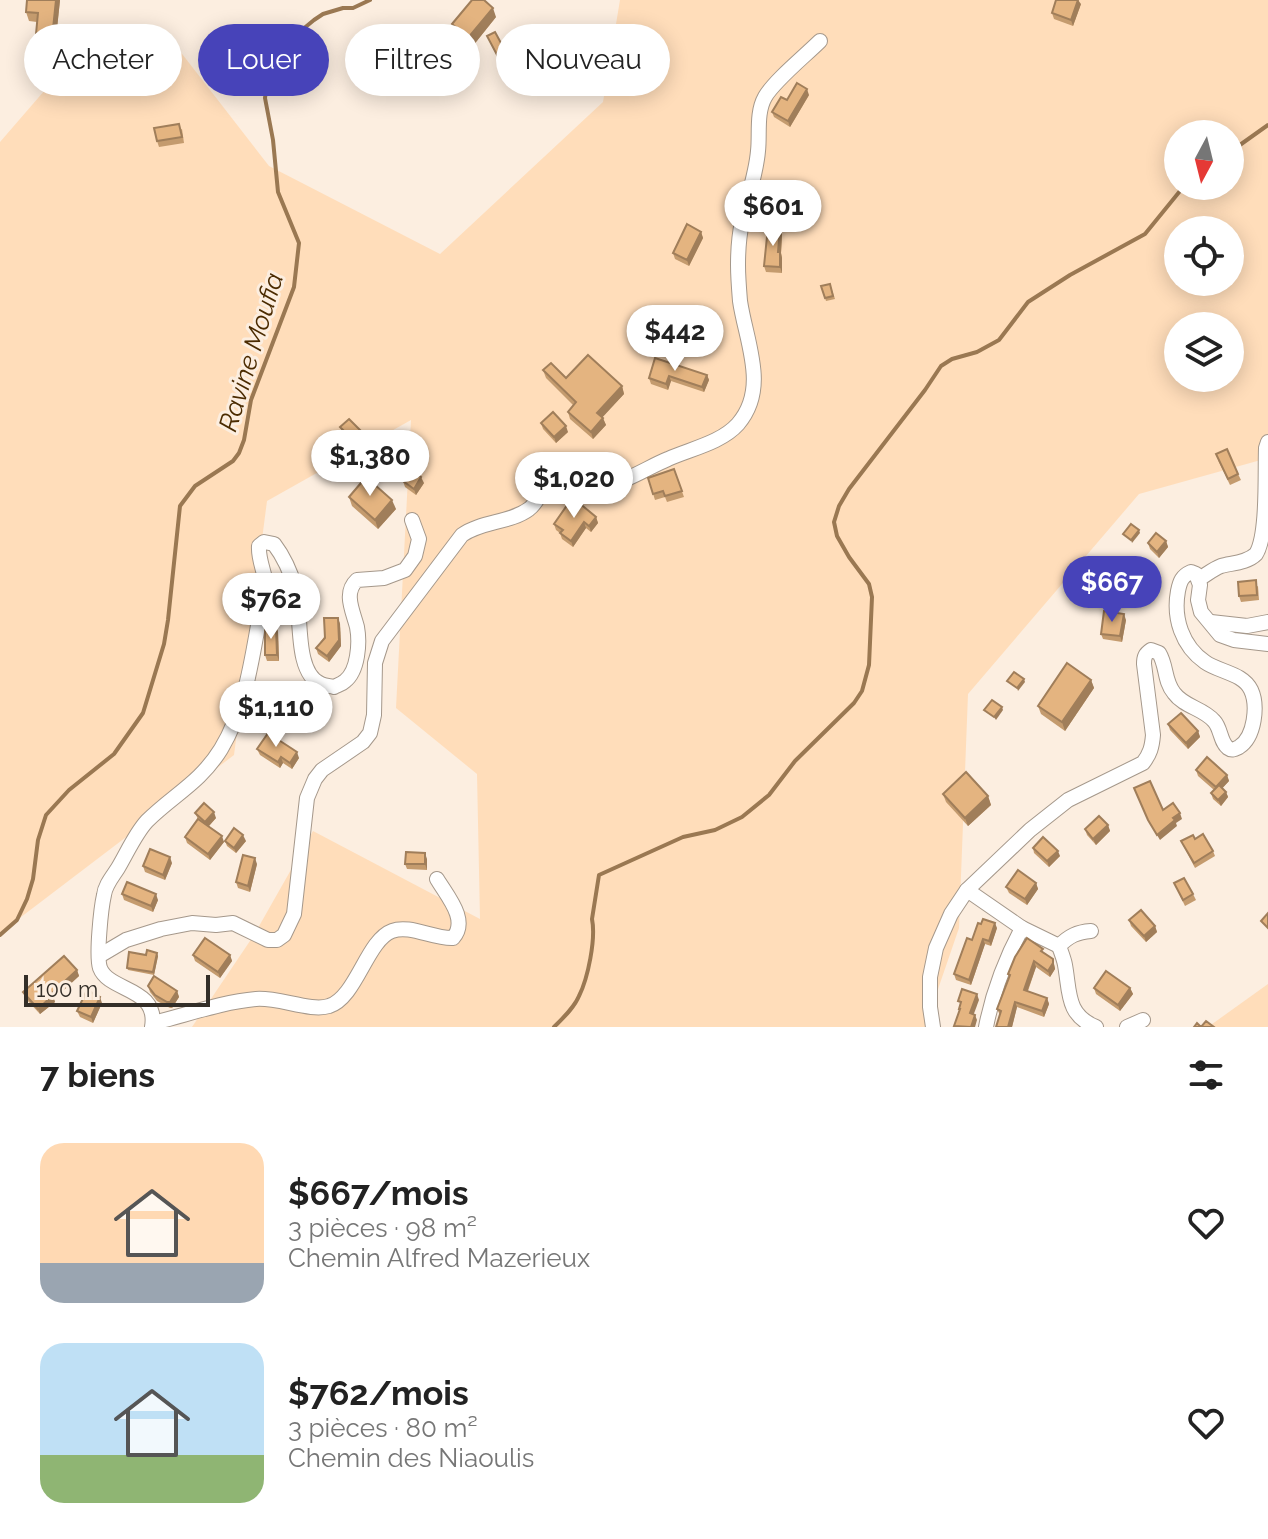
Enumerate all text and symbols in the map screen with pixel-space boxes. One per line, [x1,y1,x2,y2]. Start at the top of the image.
chip: Acheter [24,24,182,96]
chip: Louer [198,24,329,96]
chip: Filtres [345,24,480,96]
chip: Nouveau [496,24,670,96]
north arrow [1164,120,1244,200]
map controls [1164,120,1244,392]
pin: $601 [726,180,820,248]
text: $601 [742,191,804,221]
button: locate [1164,216,1244,296]
water label: Ravine Moufia [213,269,289,435]
pin: $442 [628,305,722,373]
button: layers [1164,312,1244,392]
text: $442 [645,316,705,346]
pin: $1,380 [305,430,435,498]
text: $1,380 [329,441,411,471]
pin: $1,020 [509,452,639,520]
text: $1,020 [533,463,615,493]
pin: $667 [1065,556,1159,624]
text: $667 [1081,567,1143,597]
pin: $762 [224,573,318,641]
text: $762 [240,584,302,614]
pin: $1,110 [211,681,341,749]
text: $1,110 [237,692,315,722]
scale bar [24,971,210,1007]
text: 100 m [36,976,98,1002]
icon: filters [1184,1053,1228,1097]
text: 7 biens [40,1055,155,1095]
text: $667/mois [288,1173,469,1213]
icon: home [104,1175,200,1271]
icon: heart [1184,1201,1228,1245]
text: 3 pièces · 98 m² [288,1213,477,1243]
text: Chemin Alfred Mazerieux [288,1243,590,1273]
text: $762/mois [288,1373,469,1413]
icon: home [104,1375,200,1471]
icon: heart [1184,1401,1228,1445]
text: 3 pièces · 80 m² [288,1413,478,1443]
text: Chemin des Niaoulis [288,1443,534,1473]

